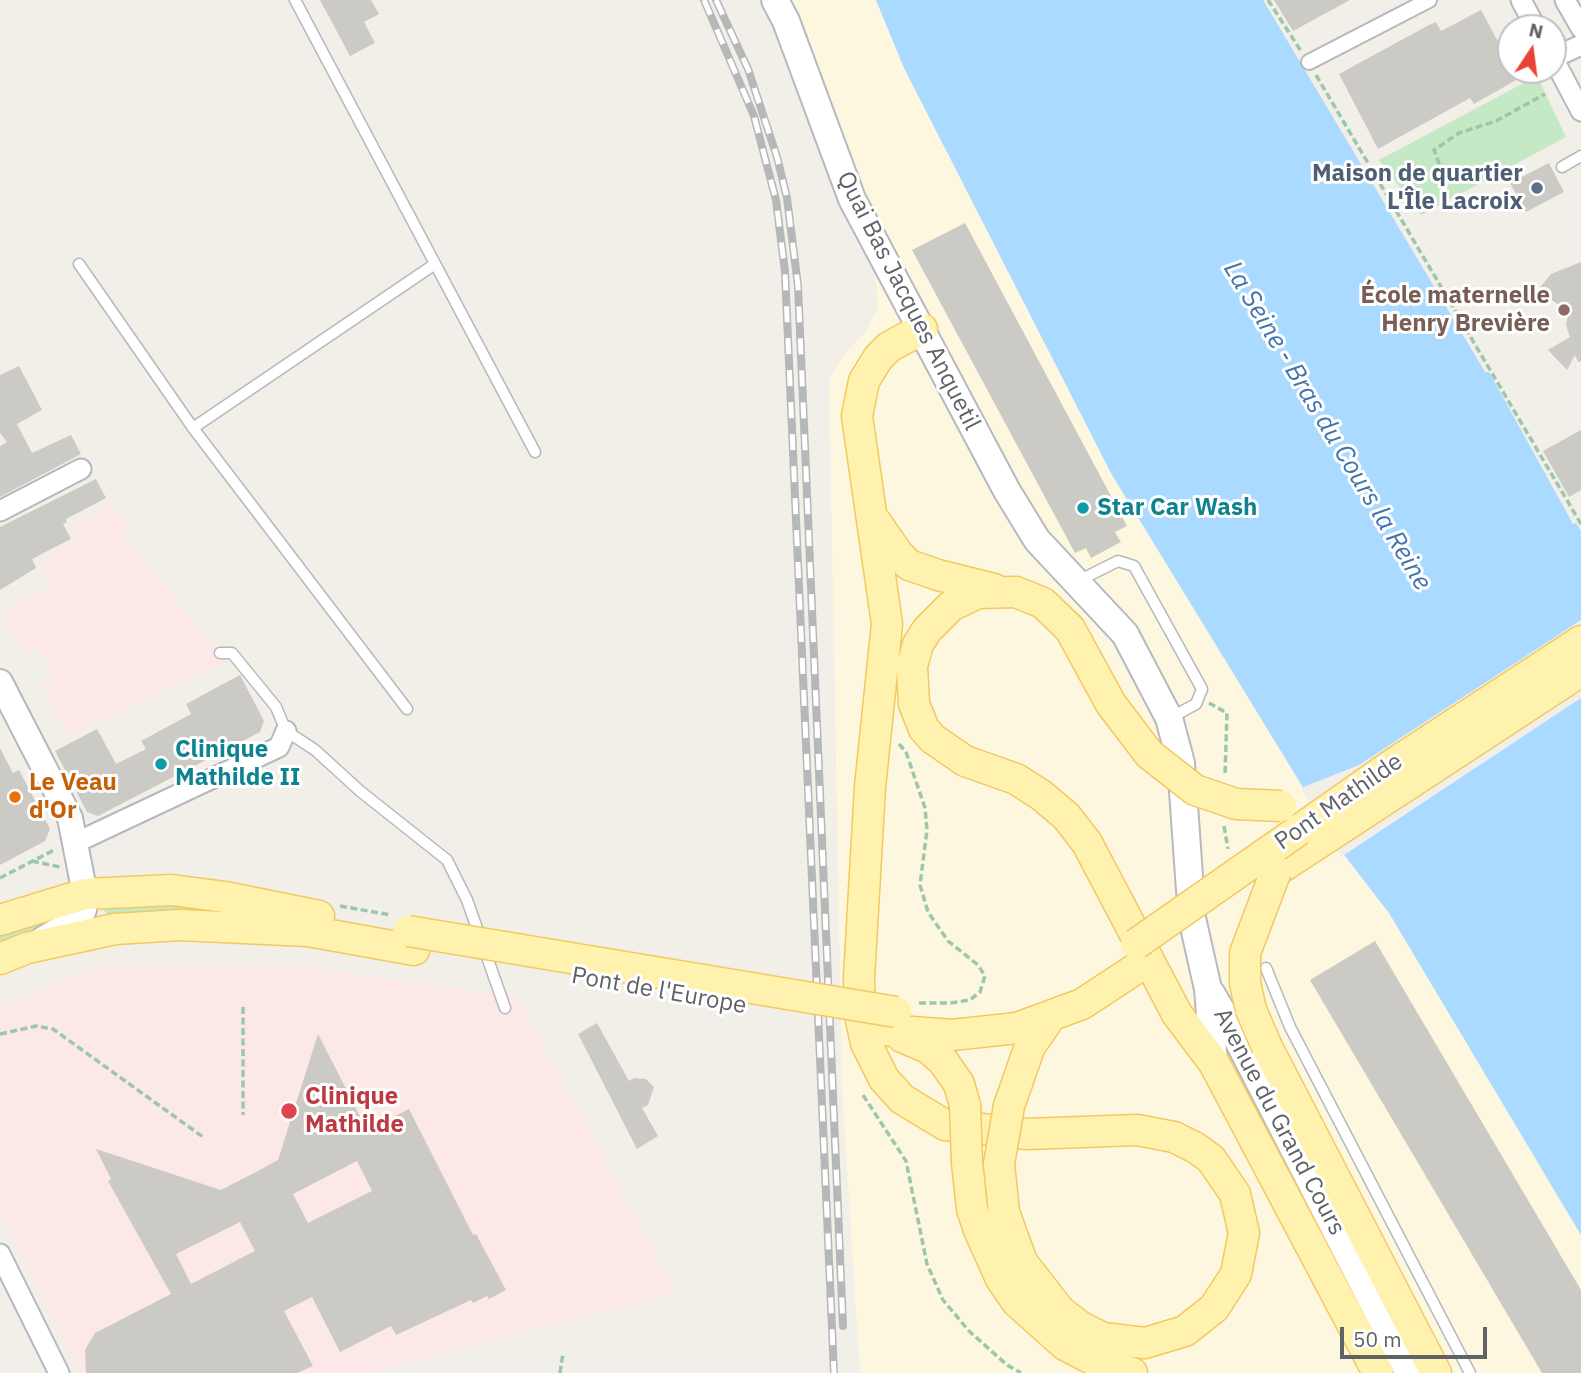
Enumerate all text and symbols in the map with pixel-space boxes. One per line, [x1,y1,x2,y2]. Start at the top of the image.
north arrow [1497,14,1567,84]
text: N [1527,17,1546,44]
place label: Maison de quartier L'Île Lacroix [1312,160,1523,216]
street label: Quai Bas Jacques Anquetil [830,167,986,435]
marker: Maison de quartier L'Île Lacroix [1529,180,1545,196]
water label: La Seine - Bras du Cours la Reine [1216,256,1438,596]
place label: École maternelle Henry Brevière [1361,282,1550,338]
marker: École maternelle Henry Brevière [1556,302,1572,318]
place label: Star Car Wash [1097,494,1257,522]
marker: Star Car Wash [1075,500,1091,516]
place label: Clinique Mathilde II [175,736,300,792]
street label: Pont Mathilde [1270,747,1408,857]
marker: Clinique Mathilde II [153,756,169,772]
place label: Le Veau d'Or [29,769,117,825]
marker: Le Veau d'Or [7,789,23,805]
street label: Pont de l'Europe [569,961,749,1021]
street label: Avenue du Grand Cours [1207,1004,1351,1240]
place label: Clinique Mathilde [305,1083,404,1139]
marker: Clinique Mathilde [279,1101,299,1121]
scale bar [1343,1314,1490,1358]
text: 50 m [1353,1325,1402,1353]

